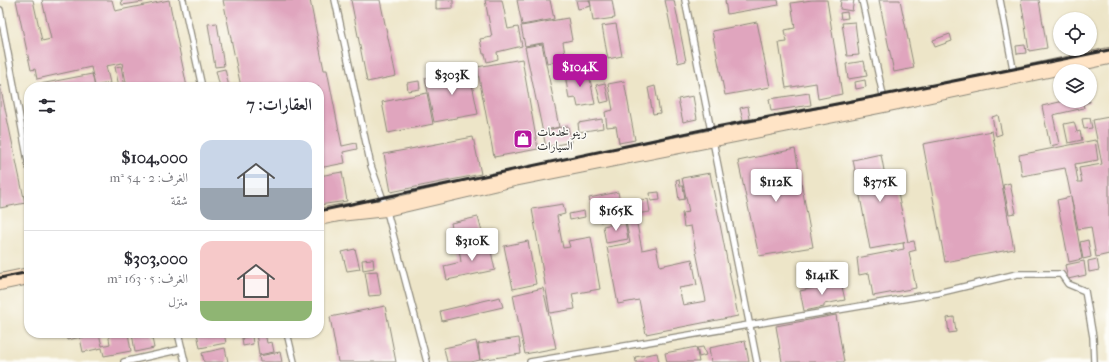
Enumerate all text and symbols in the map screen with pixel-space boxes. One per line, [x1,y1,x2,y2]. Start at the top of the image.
map controls [1053,12,1097,108]
button: locate [1053,12,1097,56]
pin: $104K [552,54,608,88]
text: $104K [562,59,598,74]
pin: $303K [424,62,480,96]
button: layers [1053,64,1097,108]
text: $303K [435,67,469,82]
text: العقارات: 7 [247,94,312,114]
icon: filters [36,95,58,117]
place label: رينو لخدمات السيارات [537,125,587,153]
shop icon: رينو لخدمات السيارات [512,128,534,150]
text: $104,000 [121,147,188,167]
icon: home [232,156,280,204]
pin: $112K [748,169,804,203]
pin: $375K [852,169,908,203]
text: الغرف: 2 · 54 m² [110,170,188,185]
text: $112K [760,174,792,189]
text: $375K [863,174,897,189]
text: شقة [171,193,188,208]
pin: $165K [588,198,644,232]
text: $165K [599,203,633,218]
pin: $310K [444,228,500,262]
text: $310K [455,233,489,248]
text: $303,000 [124,248,188,268]
icon: home [232,257,280,305]
pin: $141K [794,262,850,296]
text: $141K [805,267,839,282]
text: الغرف: 5 · 163 m² [107,271,188,286]
text: منزل [168,294,188,309]

